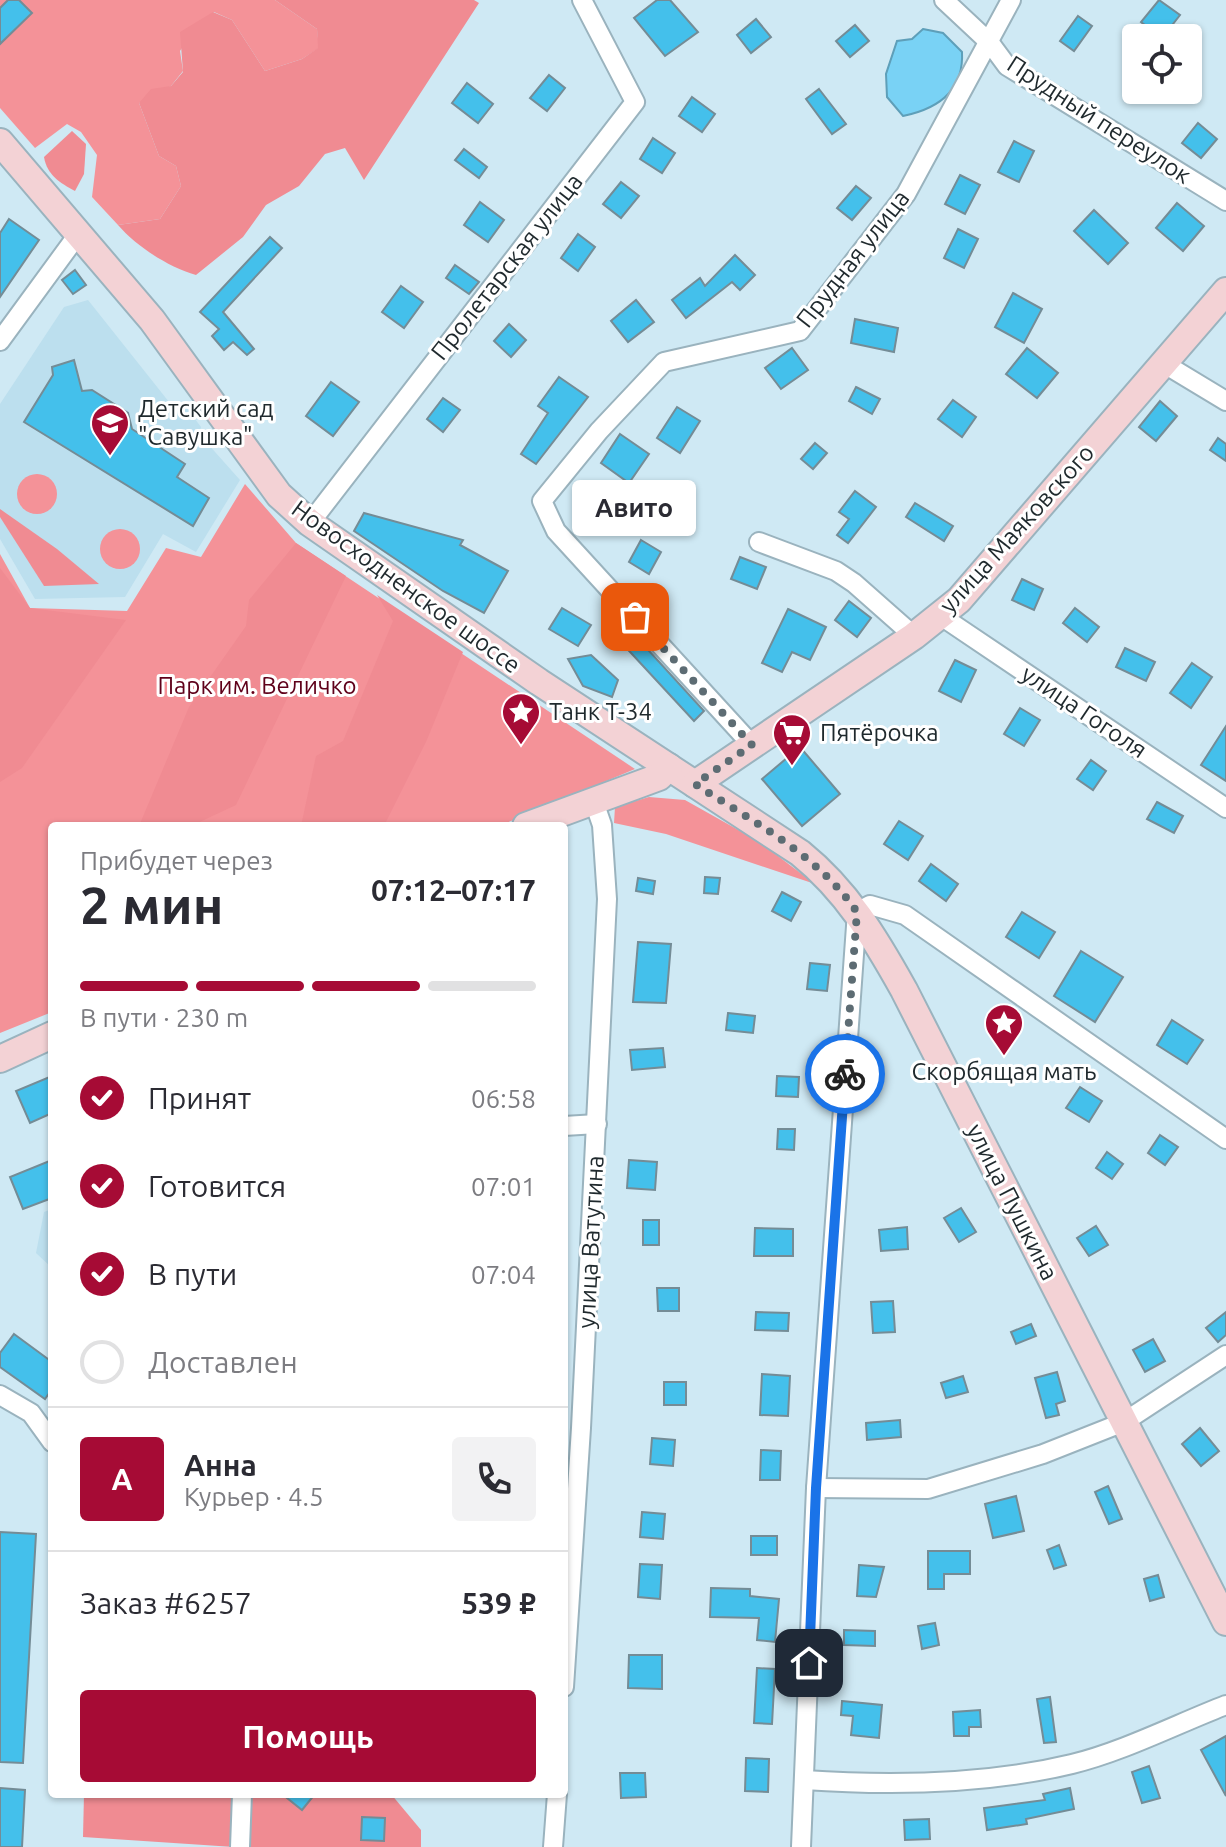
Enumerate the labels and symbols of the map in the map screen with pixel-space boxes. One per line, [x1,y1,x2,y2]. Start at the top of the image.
street label: Прудный переулок [1002,50,1196,189]
street label: Пролетарская улица [426,168,588,365]
street label: Прудная улица [791,185,914,333]
place label: Детский сад "Савушка" [138,395,274,450]
school or university icon: Детский сад "Савушка" [89,402,131,457]
street label: улица Маяковского [934,439,1099,618]
callout: Авито [573,481,697,537]
street label: Новосходненское шоссе [287,495,526,679]
pin [601,583,669,651]
street label: улица Гоголя [1016,660,1152,763]
park label: Парк им. Величко [157,672,357,699]
place icon: Танк Т-34 [500,691,542,746]
place label: Танк Т-34 [549,698,652,725]
supermarket icon: Пятёрочка [771,712,813,767]
place label: Пятёрочка [820,719,939,746]
place icon: Скорбящая мать [983,1002,1025,1057]
courier [805,1034,885,1114]
place label: Скорбящая мать [912,1058,1096,1085]
street label: улица Пушкина [961,1119,1063,1284]
street label: улица Ватутина [572,1155,609,1329]
pin [775,1629,843,1697]

